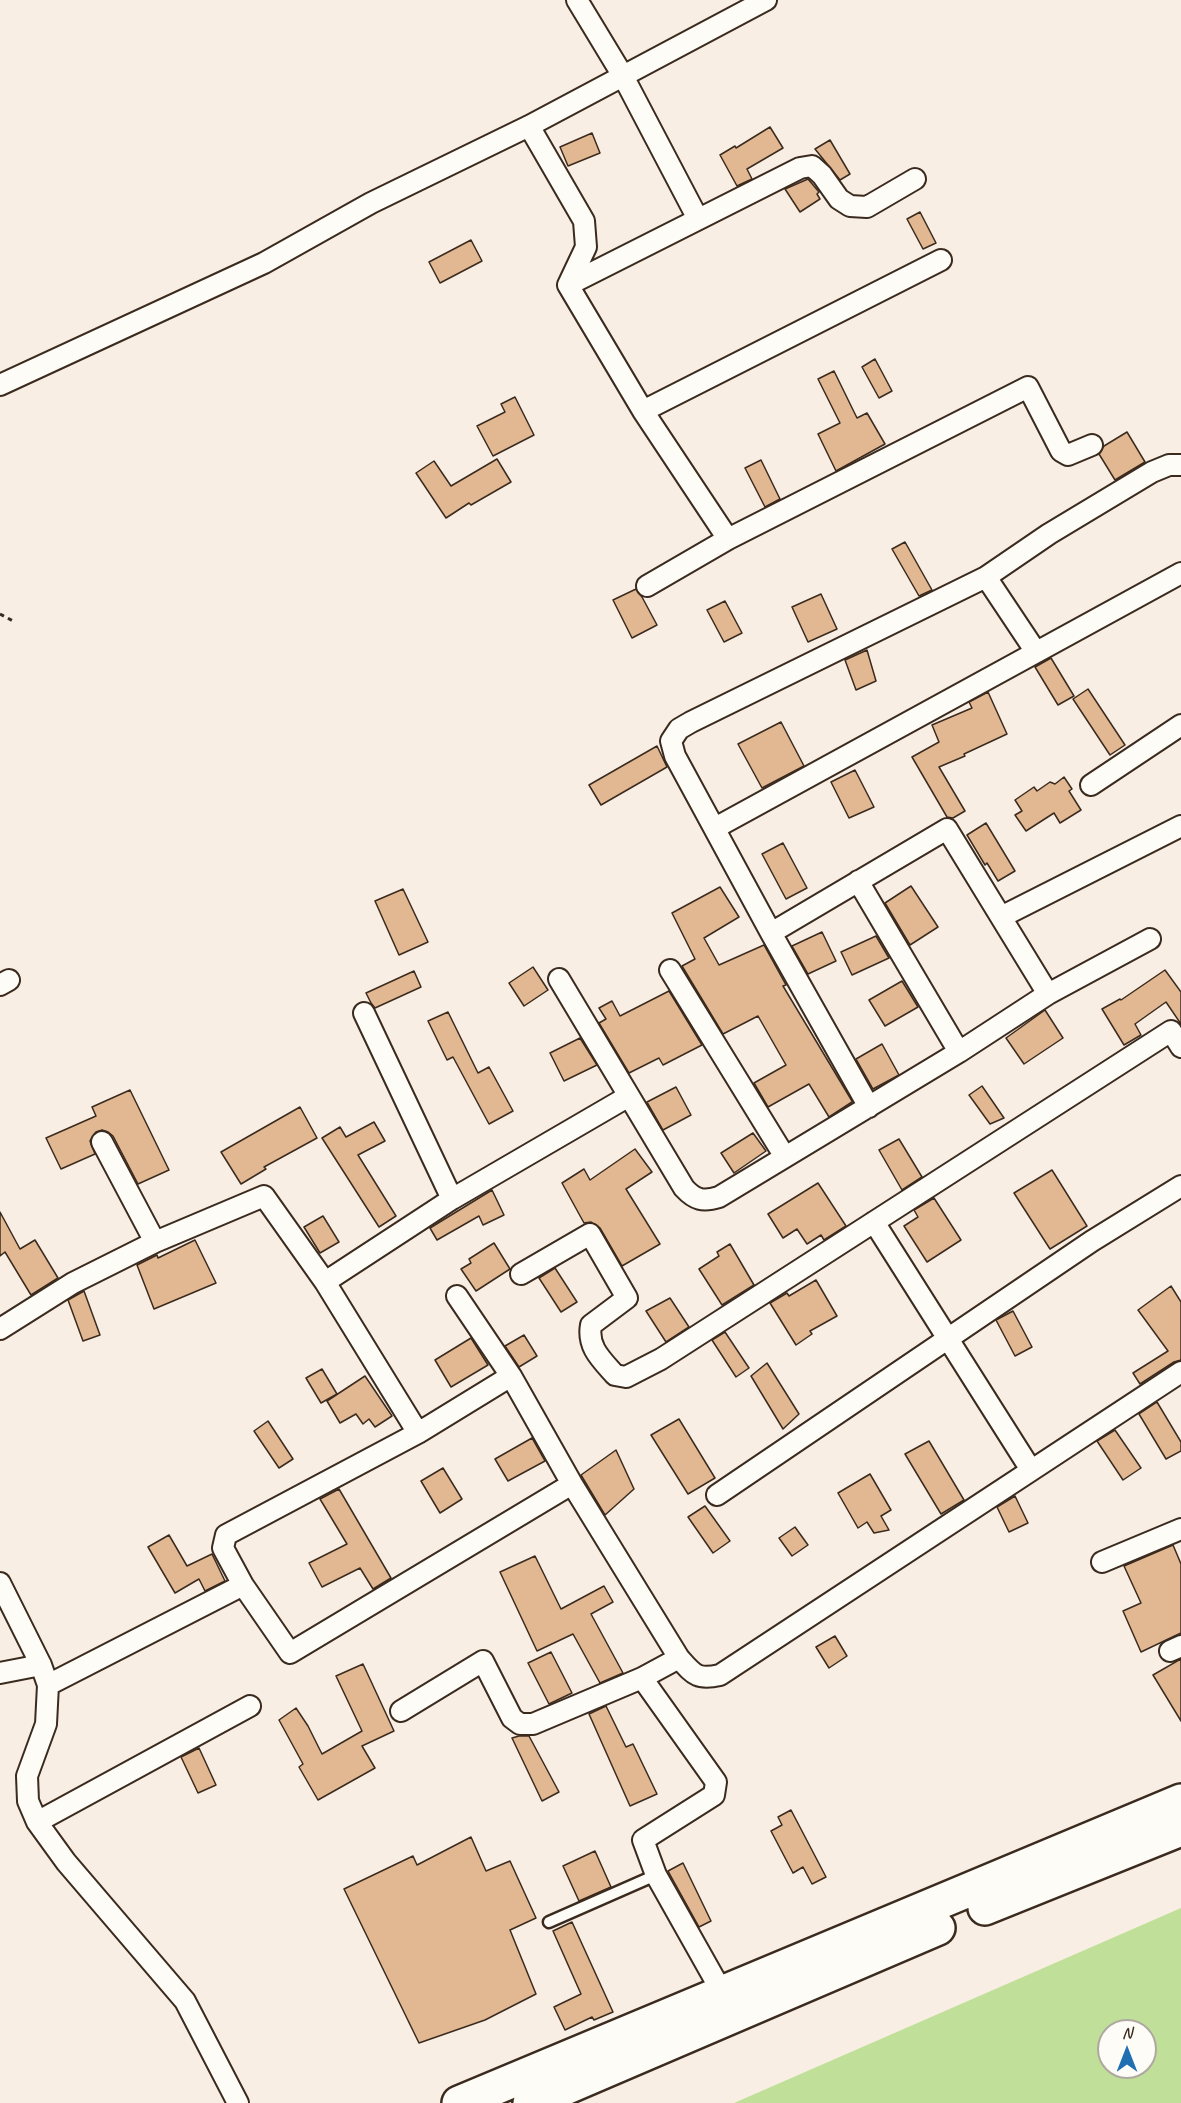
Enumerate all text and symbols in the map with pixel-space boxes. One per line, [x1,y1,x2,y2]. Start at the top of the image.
north arrow [1097,2019,1157,2079]
text: N [1122,2023,1132,2043]

